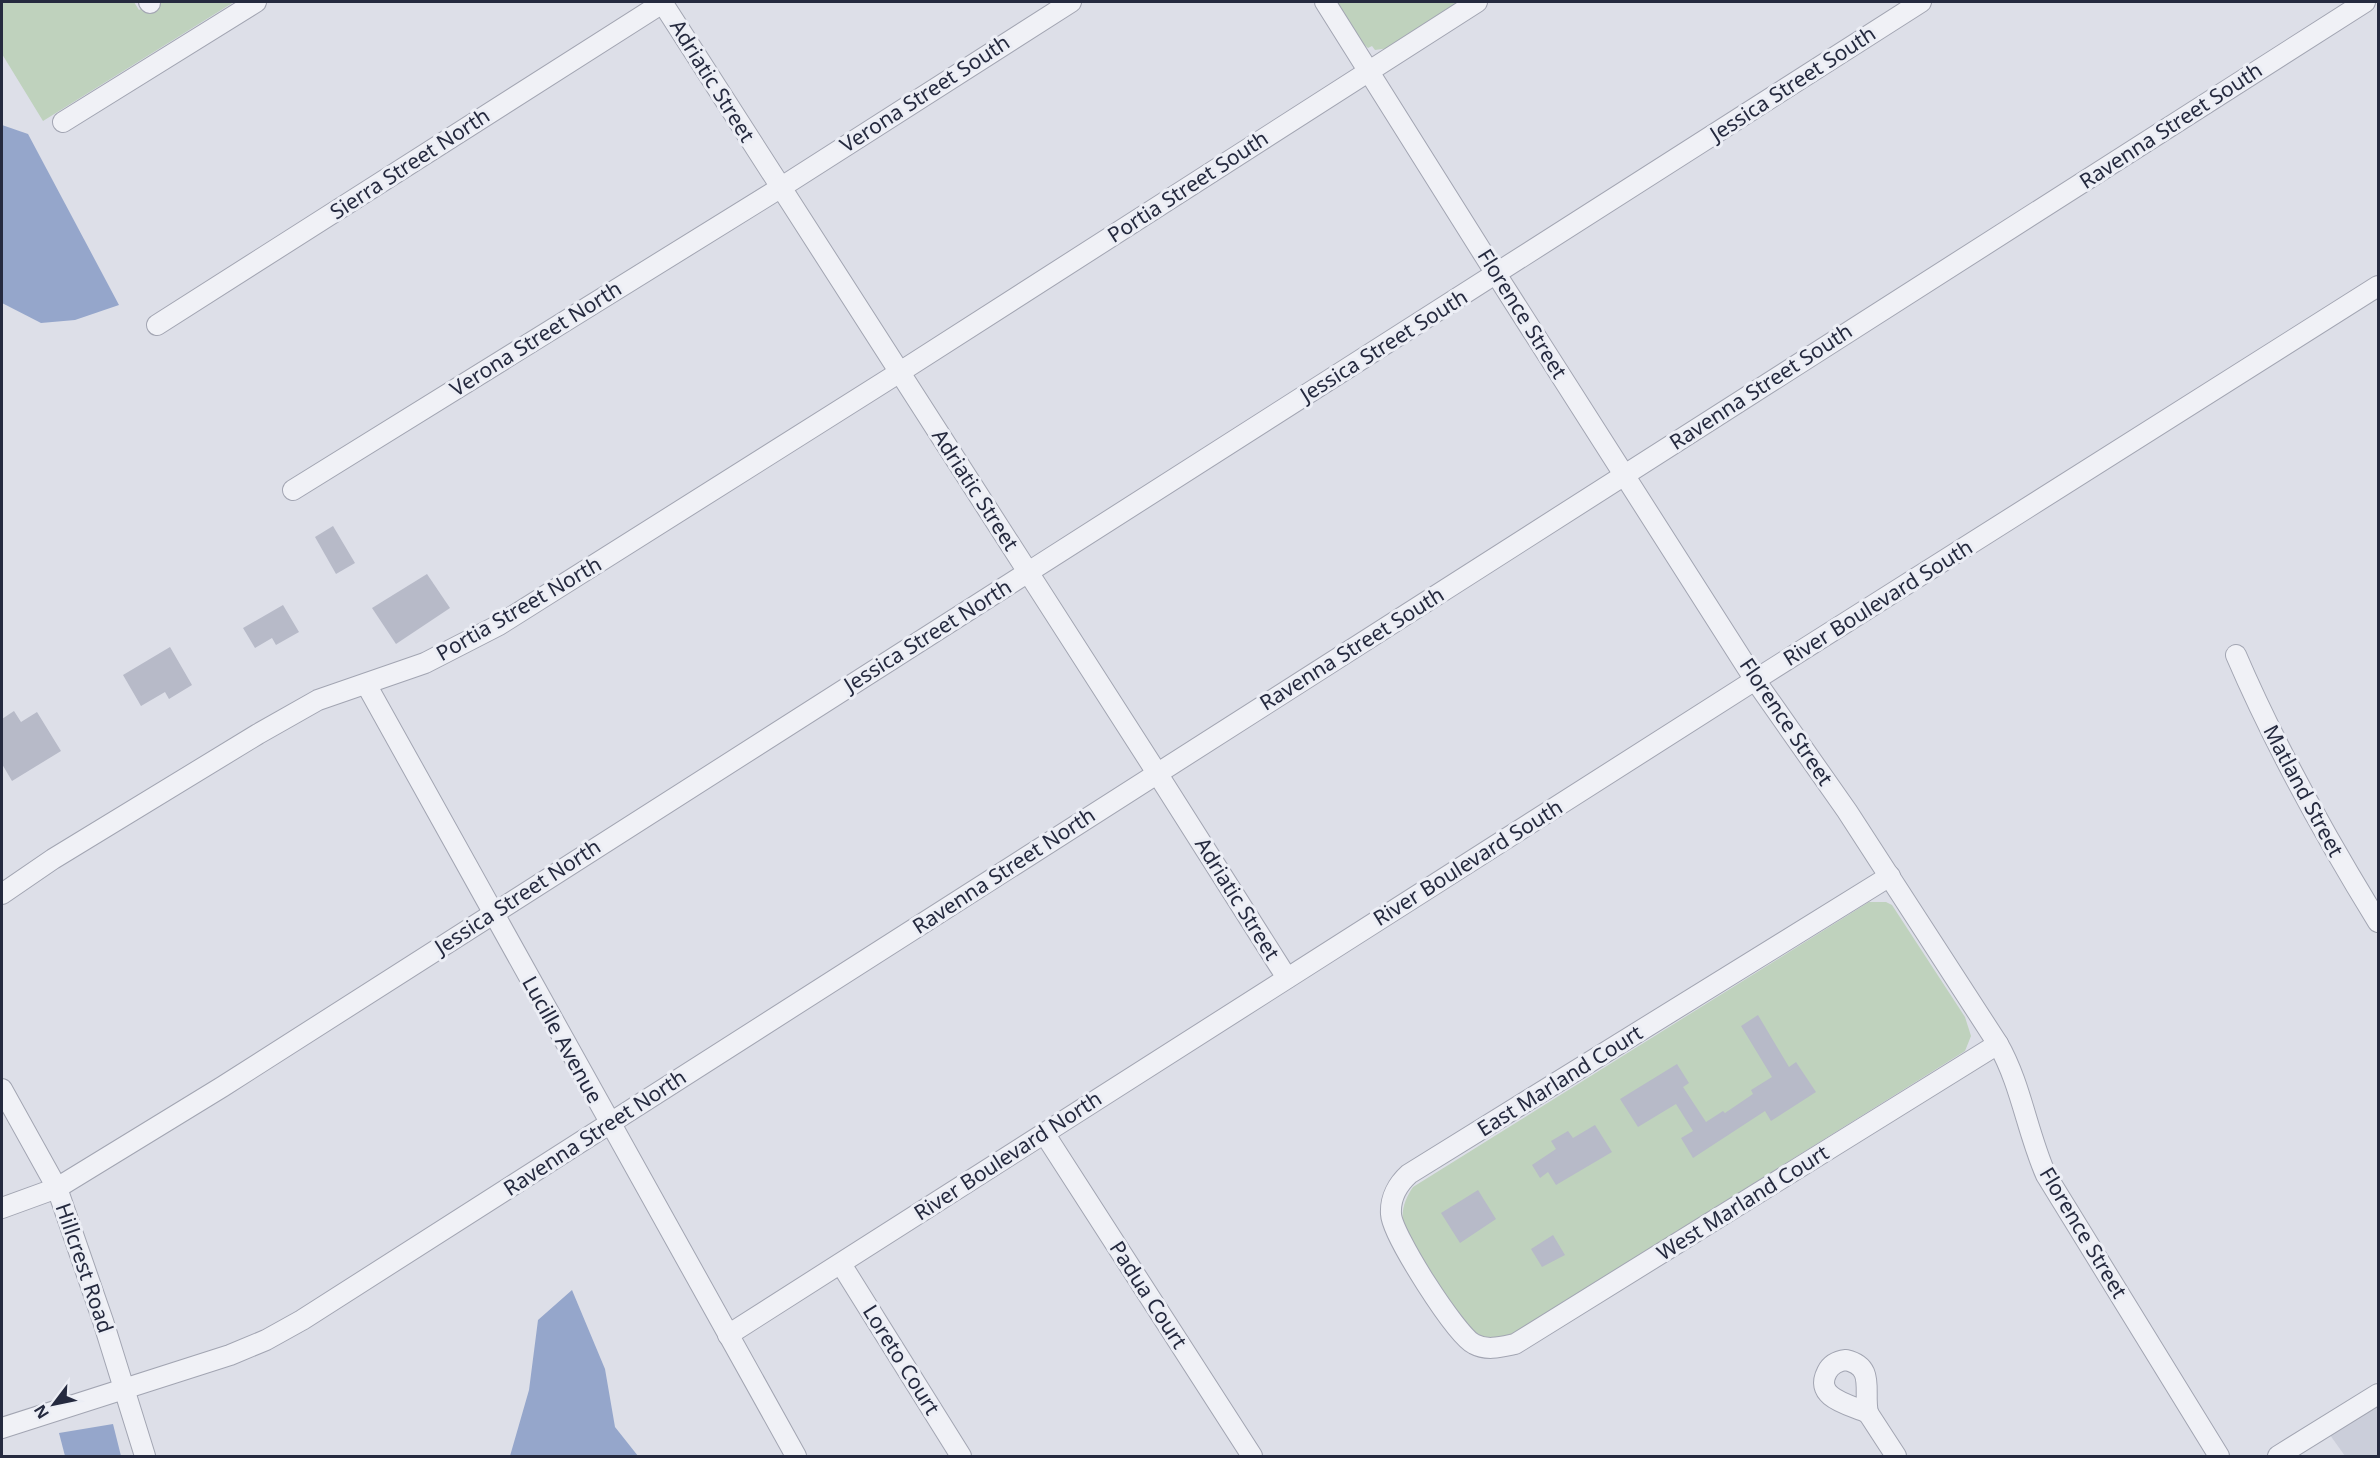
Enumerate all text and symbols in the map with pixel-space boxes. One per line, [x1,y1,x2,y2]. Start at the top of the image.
street label: Adriatic Street [664,14,762,147]
street label: Jessica Street South [1703,19,1881,148]
street label: Verona Street South [834,28,1015,159]
street label: Ravenna Street South [2074,56,2267,195]
street label: Sierra Street North [324,101,495,225]
street label: Portia Street South [1102,124,1273,249]
street label: Florence Street [1472,243,1574,384]
street label: Verona Street North [444,274,627,402]
street label: Jessica Street South [1293,282,1472,409]
street label: Ravenna Street South [1664,317,1857,456]
street label: Adriatic Street [926,423,1026,556]
street label: River Boulevard South [1778,532,1977,672]
street label: Portia Street North [431,549,606,667]
street label: Jessica Street North [837,572,1016,699]
street label: Ravenna Street South [1254,580,1449,716]
street label: Florence Street [1734,652,1840,791]
street label: Matland Street [2257,720,2351,862]
street label: River Boulevard South [1368,792,1567,932]
street label: Ravenna Street North [907,801,1100,940]
street label: Jessica Street North [427,832,606,961]
street label: Adriatic Street [1189,832,1287,965]
street label: Lucille Avenue [516,971,609,1108]
street label: East Marland Court [1472,1018,1648,1142]
street label: Ravenna Street North [498,1063,691,1202]
street label: River Boulevard North [908,1084,1107,1226]
street label: West Marland Court [1651,1138,1834,1266]
street label: Florence Street [2034,1162,2134,1304]
street label: Hillcrest Road [50,1199,120,1336]
street label: Padua Court [1104,1235,1194,1354]
street label: Loreto Court [857,1299,947,1420]
north arrow [24,1374,84,1434]
text: N [29,1401,54,1423]

